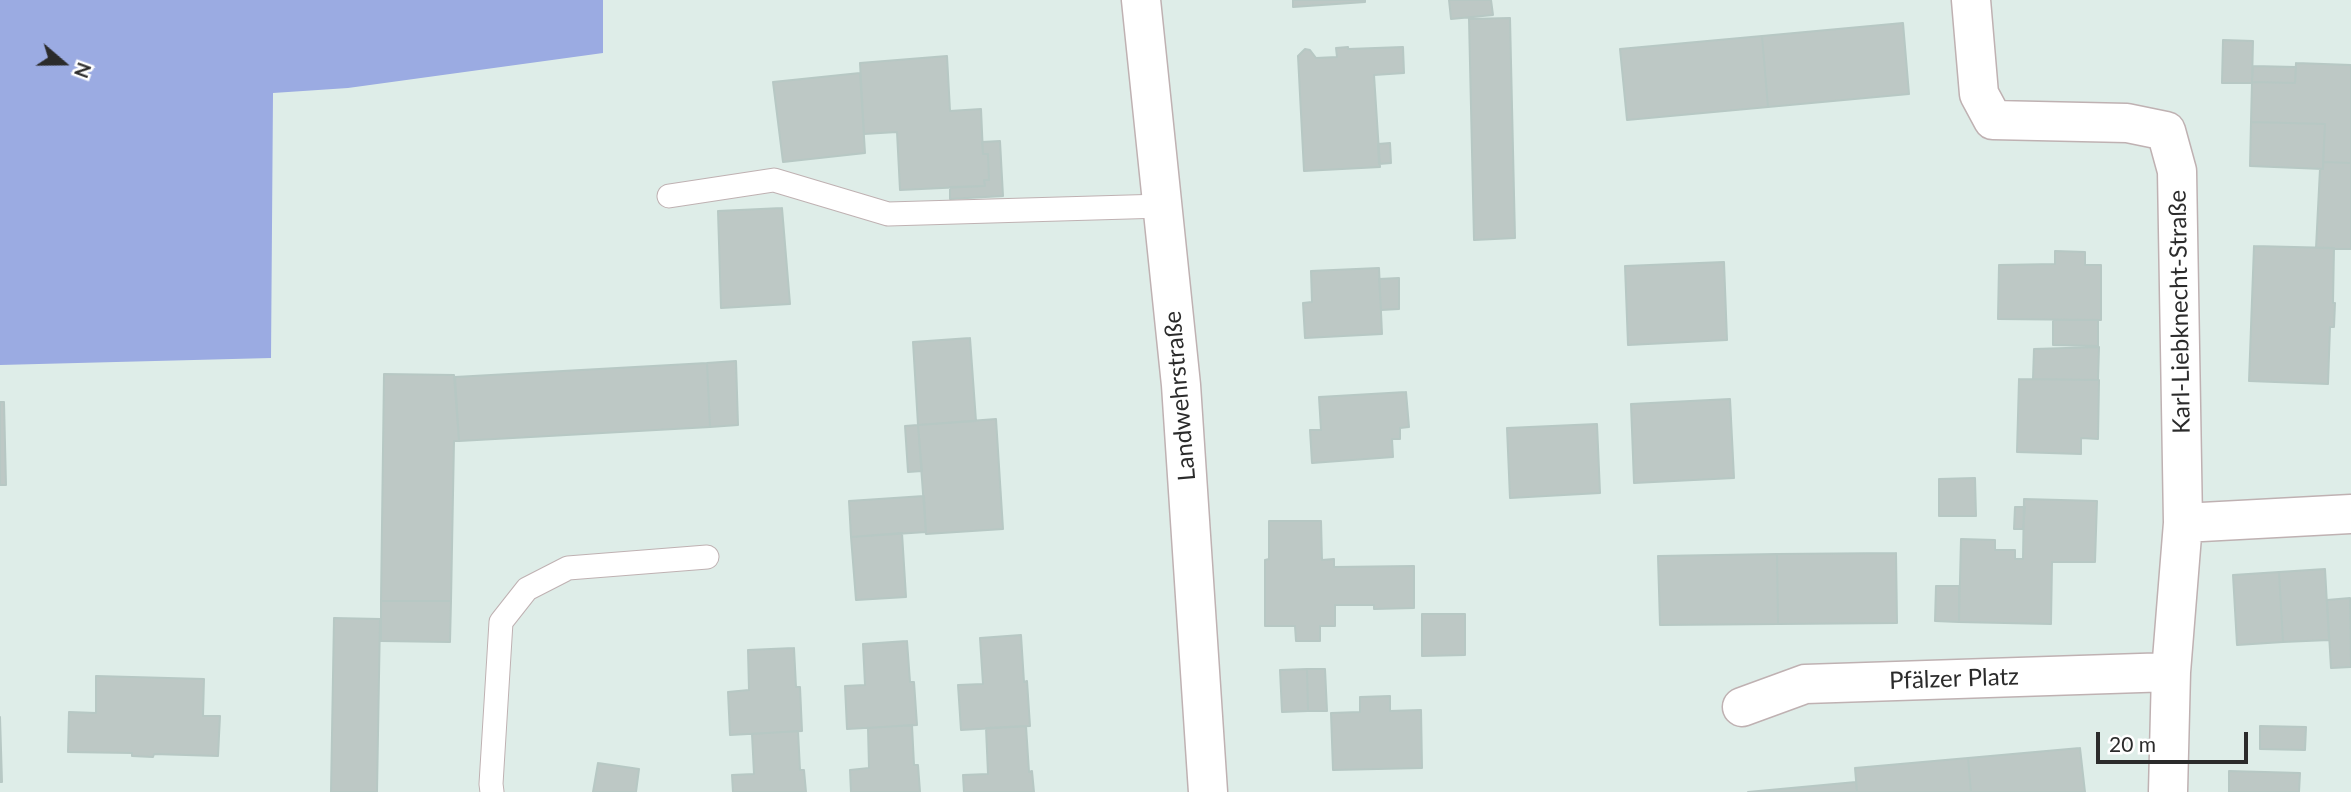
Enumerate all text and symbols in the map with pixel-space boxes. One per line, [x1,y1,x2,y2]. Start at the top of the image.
north arrow [28,28,98,98]
text: N [70,60,97,81]
street label: Karl-Liebknecht-Straße [2163,190,2197,434]
street label: Landwehrstraße [1158,310,1202,482]
street label: Pfälzer Platz [1889,662,2019,696]
scale bar [2099,718,2251,762]
text: 20 m [2109,731,2156,756]

